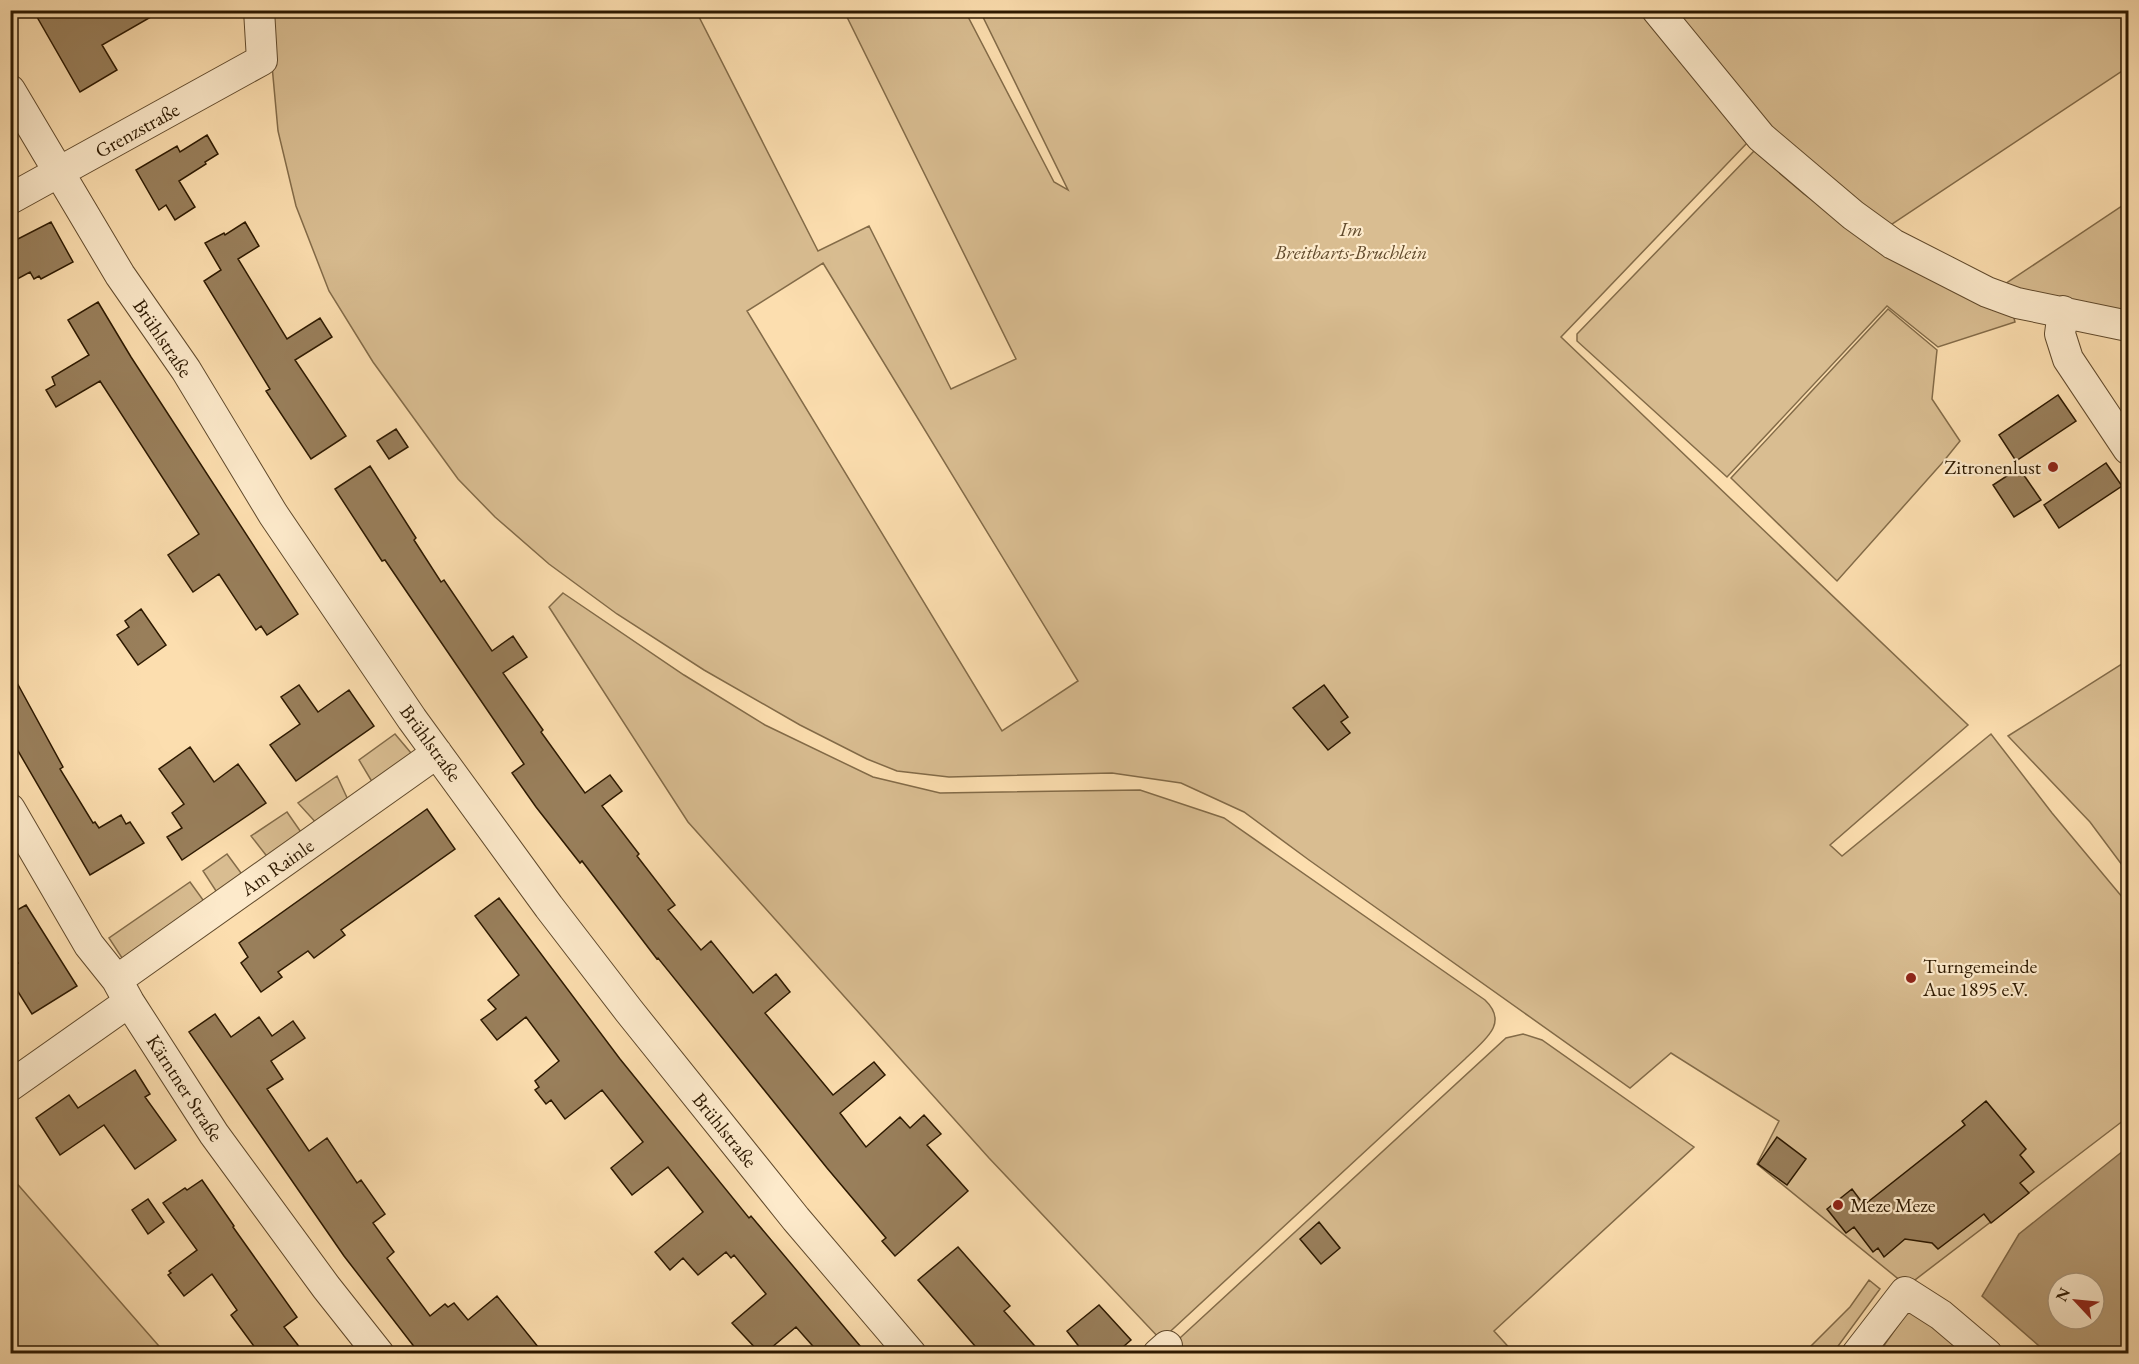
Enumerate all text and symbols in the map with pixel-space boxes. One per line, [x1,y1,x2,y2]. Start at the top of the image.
street label: Grenzstraße [90,96,184,164]
park label: Im Breitbarts-Bruchlein [1274,216,1427,265]
street label: Brühlstraße [127,294,199,382]
place label: Zitronenlust [1944,454,2042,480]
marker: Zitronenlust [2046,460,2060,474]
street label: Brühlstraße [394,699,468,787]
street label: Am Rainle [234,832,319,902]
place label: Turngemeinde Aue 1895 e.V. [1922,953,2038,1002]
marker: Turngemeinde Aue 1895 e.V. [1904,971,1918,985]
street label: Kärntner Straße [141,1030,229,1147]
street label: Brühlstraße [687,1087,763,1173]
place label: Meze Meze [1850,1192,1936,1218]
marker: Meze Meze [1831,1198,1845,1212]
north arrow [2046,1271,2106,1331]
text: N [2051,1284,2075,1305]

